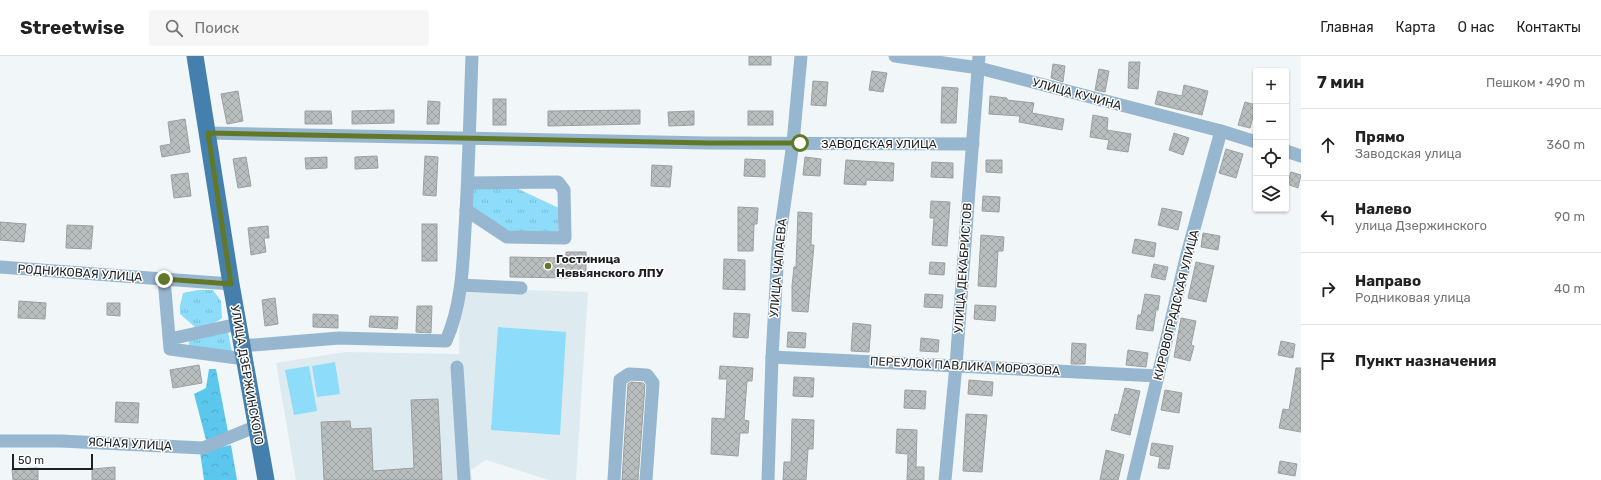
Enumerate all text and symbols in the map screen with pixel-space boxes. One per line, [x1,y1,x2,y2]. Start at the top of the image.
search box [149,10,429,46]
text: Streetwise [20,16,125,39]
icon: search [163,17,185,39]
text: Поиск [195,19,239,37]
text: Главная [1320,19,1374,36]
text: Карта [1396,19,1436,36]
text: О нас [1458,19,1494,36]
text: Контакты [1516,19,1581,36]
map controls [1253,68,1289,212]
button: + [1253,68,1289,104]
text: 7 мин [1317,72,1364,92]
street label: УЛИЦА КУЧИНА [1031,75,1123,113]
text: Пешком · 490 m [1486,75,1585,90]
button: − [1253,104,1289,140]
text: Прямо [1355,128,1405,146]
route start [791,134,809,152]
icon: ahead [1317,134,1339,156]
street label: ЗАВОДСКАЯ УЛИЦА [821,137,937,151]
text: 360 m [1546,137,1585,152]
button: locate [1253,140,1289,176]
text: Заводская улица [1355,146,1462,161]
button: layers [1253,176,1289,212]
text: Налево [1355,200,1412,218]
street label: УЛИЦА ДЕКАБРИСТОВ [951,202,975,334]
icon: left [1317,206,1339,228]
text: 90 m [1554,209,1585,224]
street label: УЛИЦА ЧАПАЕВА [767,218,789,318]
text: улица Дзержинского [1355,218,1487,233]
street label: КИРОВОГРАДСКАЯ УЛИЦА [1151,228,1201,382]
place label: Гостиница Невьянского ЛПУ [556,252,664,280]
marker: Гостиница Невьянского ЛПУ [543,261,553,271]
street label: РОДНИКОВАЯ УЛИЦА [17,262,143,284]
route end [155,270,173,288]
text: Направо [1355,272,1421,290]
icon: right [1317,278,1339,300]
text: 40 m [1554,281,1585,296]
text: Родниковая улица [1355,290,1471,305]
street label: УЛИЦА ДЗЕРЖИНСКОГО [228,304,266,446]
icon: arrive [1317,350,1339,372]
text: Пункт назначения [1355,352,1497,370]
street label: ПЕРЕУЛОК ПАВЛИКА МОРОЗОВА [870,354,1060,378]
street label: ЯСНАЯ УЛИЦА [88,435,172,453]
scale bar [12,452,93,471]
text: 50 m [18,454,44,467]

